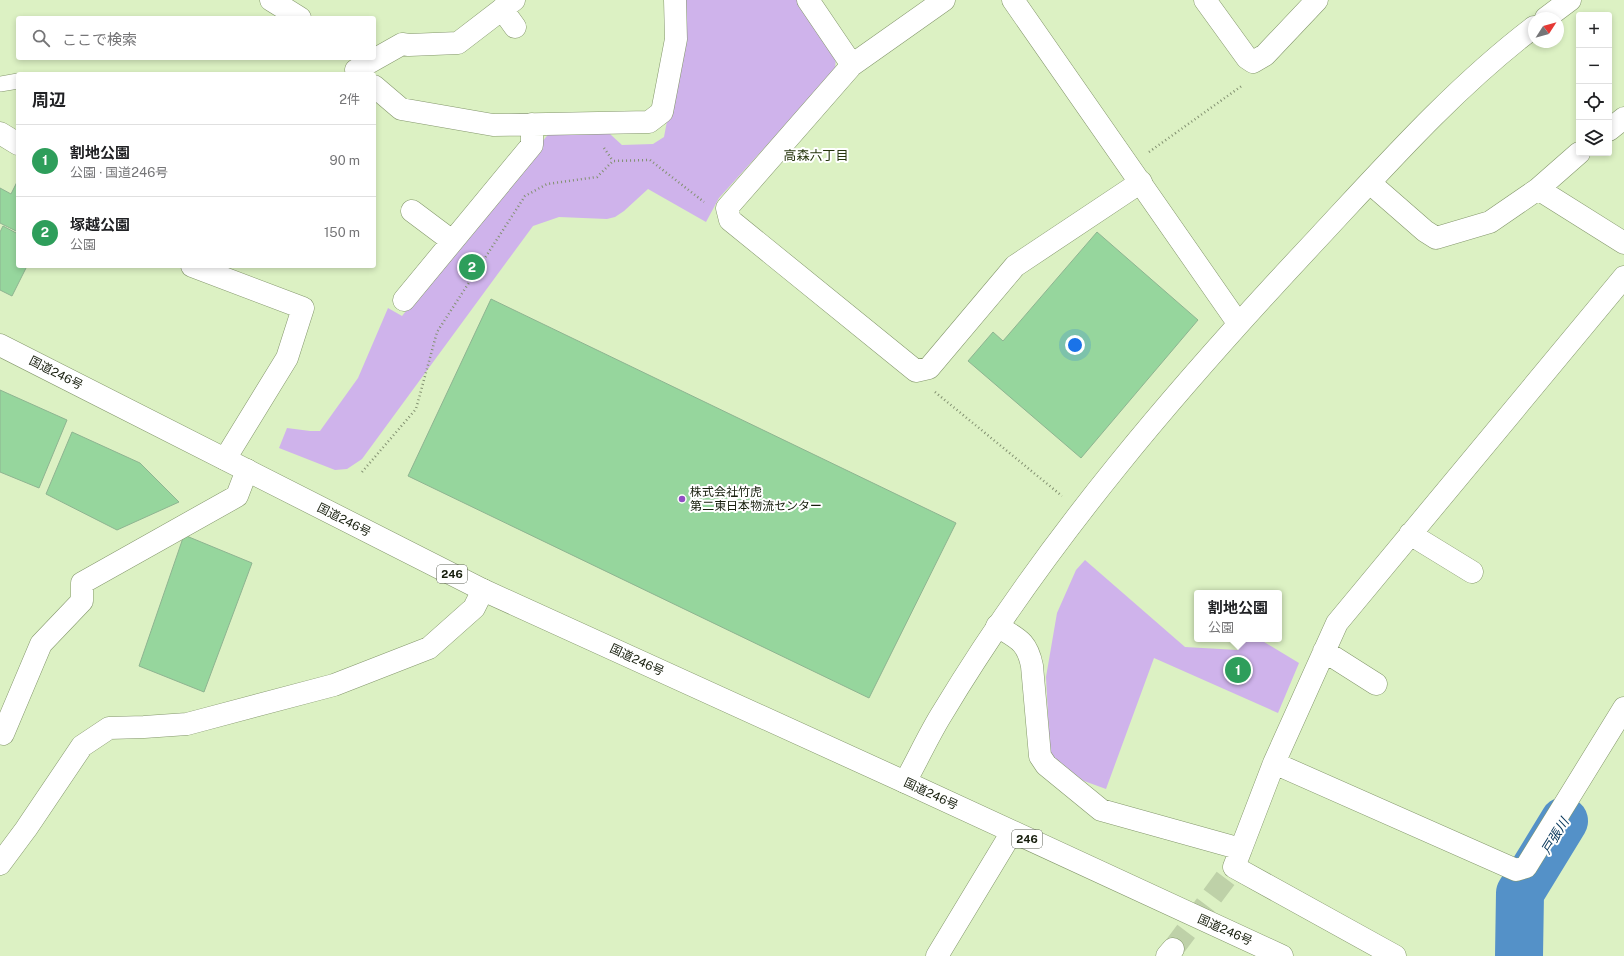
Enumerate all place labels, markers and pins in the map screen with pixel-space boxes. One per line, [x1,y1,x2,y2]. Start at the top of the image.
pin: 2 [459,252,485,282]
place label: 株式会社竹虎 第二東日本物流センター [690,485,822,513]
marker: 株式会社竹虎 第二東日本物流センター [677,494,687,504]
pin: 1 [1225,655,1251,685]

